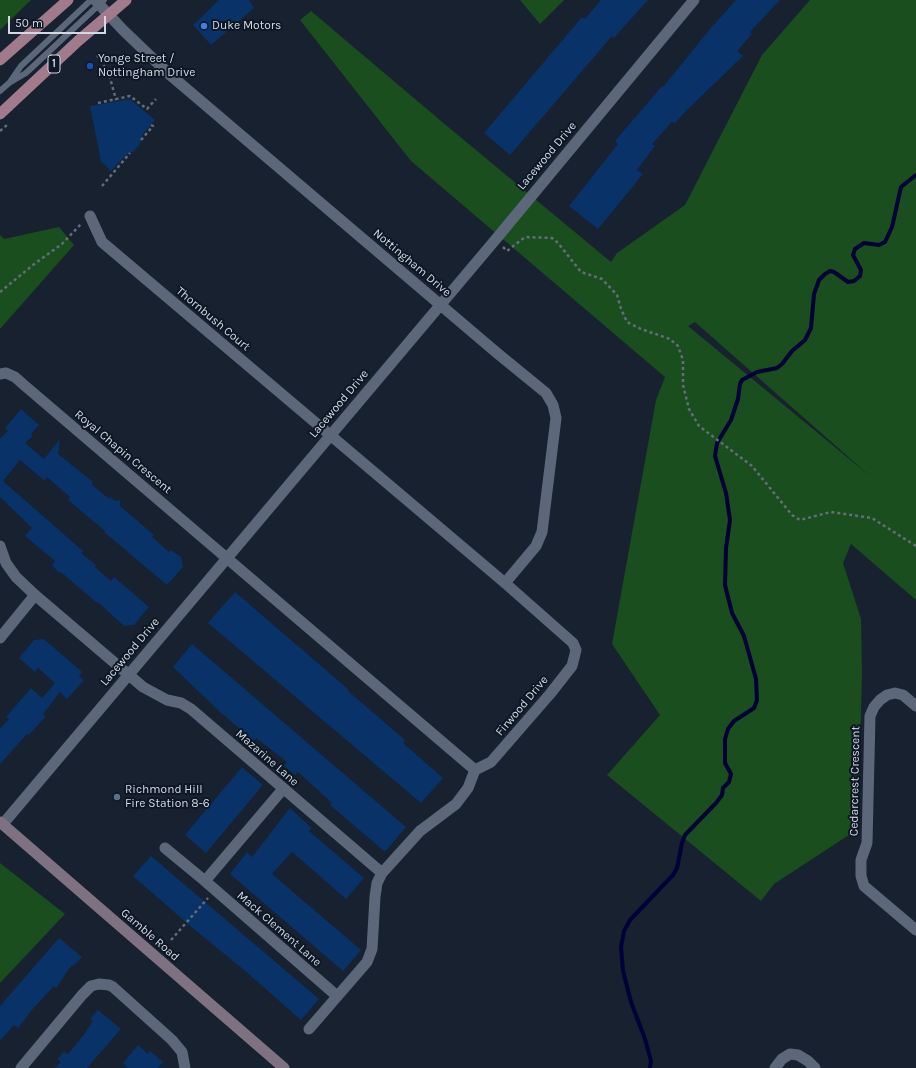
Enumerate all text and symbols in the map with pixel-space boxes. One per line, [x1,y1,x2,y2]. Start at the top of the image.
scale bar [10,8,108,34]
text: 50 m [15,16,43,30]
place label: Duke Motors [212,19,281,33]
marker: Duke Motors [199,21,209,31]
place label: Yonge Street / Nottingham Drive [98,52,195,80]
road number: 1 [48,55,60,73]
marker: Yonge Street / Nottingham Drive [85,61,95,71]
street label: Lacewood Drive [514,119,580,193]
street label: Nottingham Drive [370,226,454,300]
street label: Thornbush Court [173,284,253,354]
street label: Lacewood Drive [306,367,372,441]
street label: Royal Chapin Crescent [71,407,175,497]
street label: Lacewood Drive [97,615,163,689]
street label: Firwood Drive [493,673,551,739]
street label: Cedarcrest Crescent [847,726,863,836]
street label: Mazarine Lane [233,727,301,789]
place label: Richmond Hill Fire Station 8-6 [125,783,210,811]
marker: Richmond Hill Fire Station 8-6 [112,792,122,802]
street label: Mack Clement Lane [234,888,324,970]
street label: Gamble Road [118,906,182,964]

